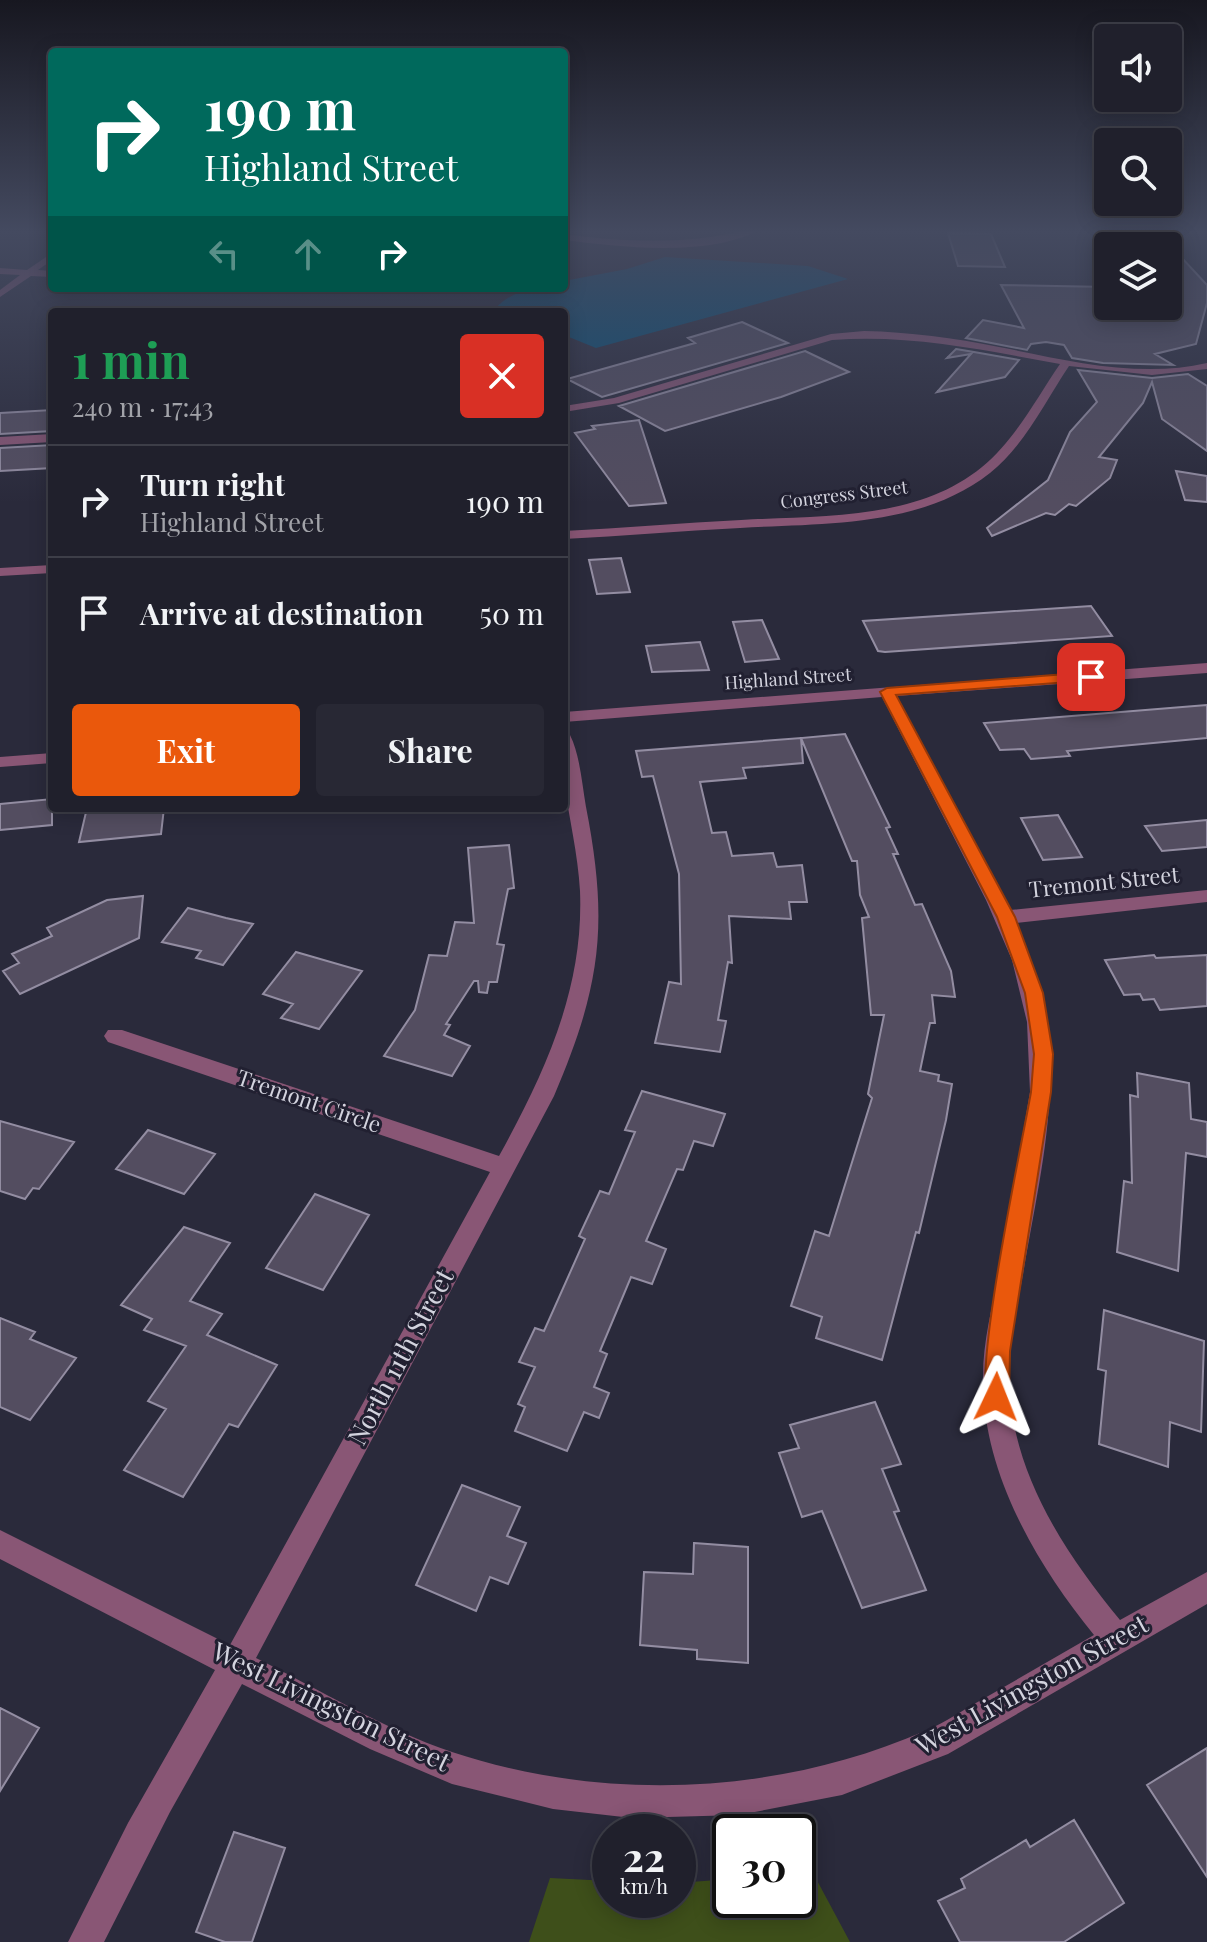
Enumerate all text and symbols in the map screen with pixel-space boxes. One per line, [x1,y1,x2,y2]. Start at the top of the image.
map controls [1094,24,1182,320]
button: sound [1094,24,1182,112]
text: 190 m [204,70,356,145]
icon: right [72,80,176,184]
button: search [1094,128,1182,216]
text: Highland Street [204,142,458,190]
icon: left [202,232,246,276]
icon: ahead [286,232,330,276]
icon: right [370,232,414,276]
button: layers [1094,232,1182,320]
text: 1 min [72,327,190,391]
button: close [460,334,544,418]
text: 240 m · 17:43 [72,389,213,424]
text: Turn right [140,464,285,504]
street label: Congress Street [779,474,909,514]
icon: right [72,479,116,523]
text: 190 m [466,481,544,521]
text: Highland Street [140,504,324,539]
icon: arrive [72,591,116,635]
text: Arrive at destination [140,593,423,633]
text: 50 m [479,593,544,633]
pin [1057,643,1125,711]
icon: arrive [1069,655,1113,699]
street label: Highland Street [724,662,853,694]
button: Exit [72,704,300,796]
button: Share [316,704,544,796]
street label: Tremont Street [1027,858,1182,904]
street label: Tremont Circle [233,1061,385,1139]
street label: North 11th Street [339,1261,461,1450]
position arrow [954,1355,1038,1439]
street label: West Livingston Street [908,1605,1154,1763]
street label: West Livingston Street [206,1632,457,1779]
speed limit sign: 30 [712,1814,816,1918]
text: 22 [623,1829,665,1882]
text: km/h [620,1872,668,1899]

